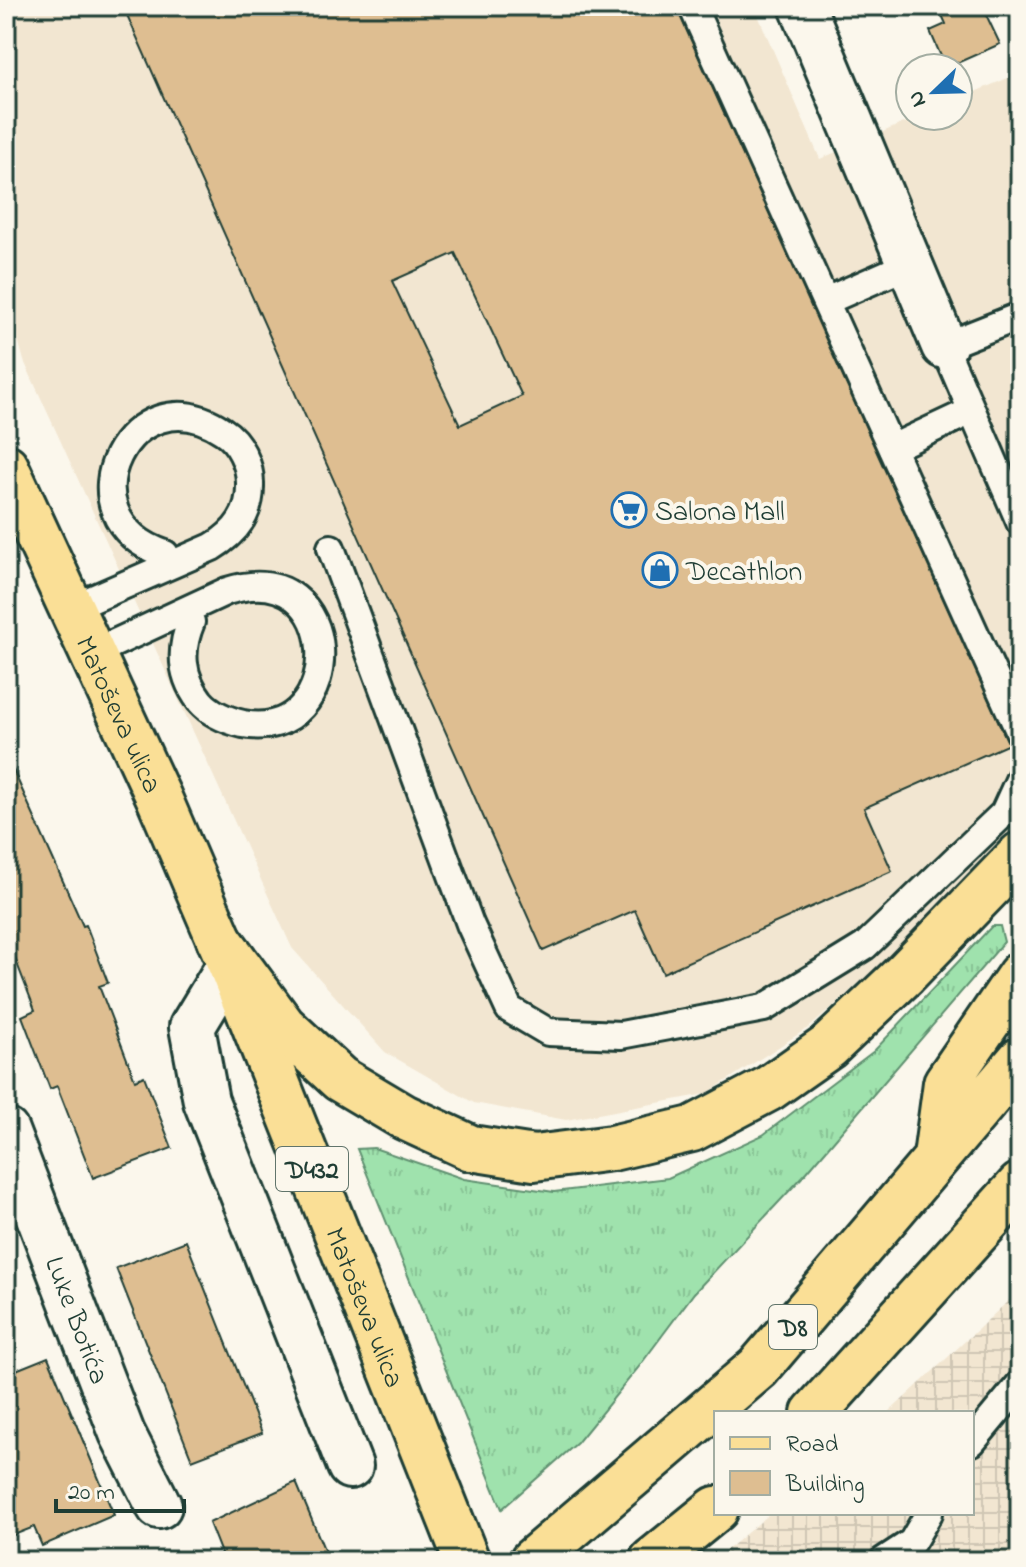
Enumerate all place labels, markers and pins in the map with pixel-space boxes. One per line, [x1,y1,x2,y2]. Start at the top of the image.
supermarket icon: Salona Mall [610,491,648,529]
place label: Salona Mall [655,493,785,534]
shop icon: Decathlon [641,551,679,589]
place label: Decathlon [685,553,802,594]

